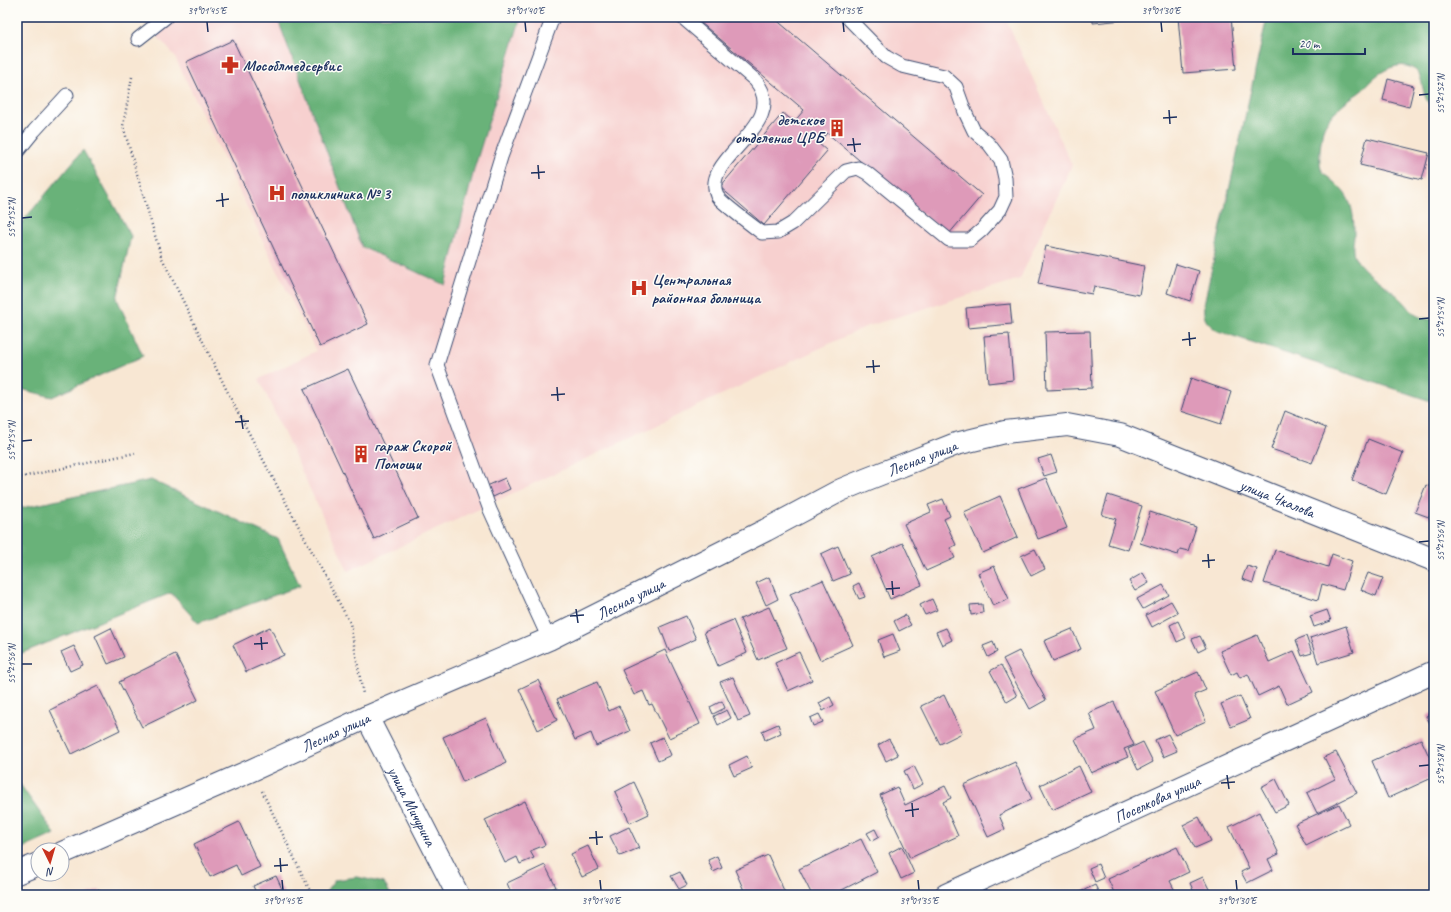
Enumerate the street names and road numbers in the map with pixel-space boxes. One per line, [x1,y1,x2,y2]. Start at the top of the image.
street label: Лесная улица [885,435,961,481]
street label: улица Чкалова [1236,474,1319,523]
street label: Лесная улица [594,573,669,624]
street label: Лесная улица [298,708,374,757]
street label: улица Мичурина [382,762,441,851]
street label: Поселковая улица [1111,771,1205,828]

